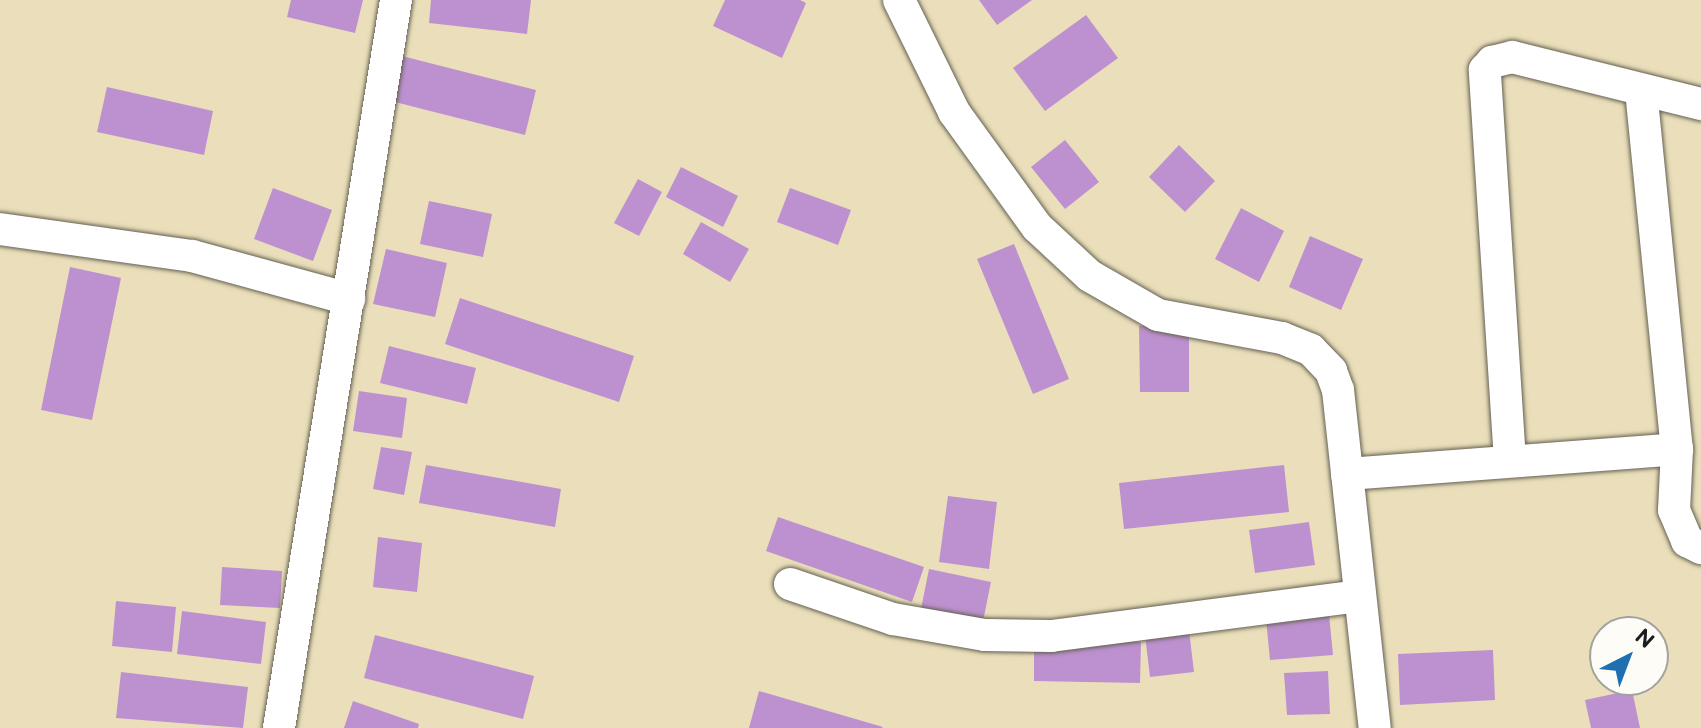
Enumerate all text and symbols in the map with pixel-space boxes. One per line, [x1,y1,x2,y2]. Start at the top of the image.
north arrow [1589,616,1669,696]
text: N [1629,624,1659,655]

